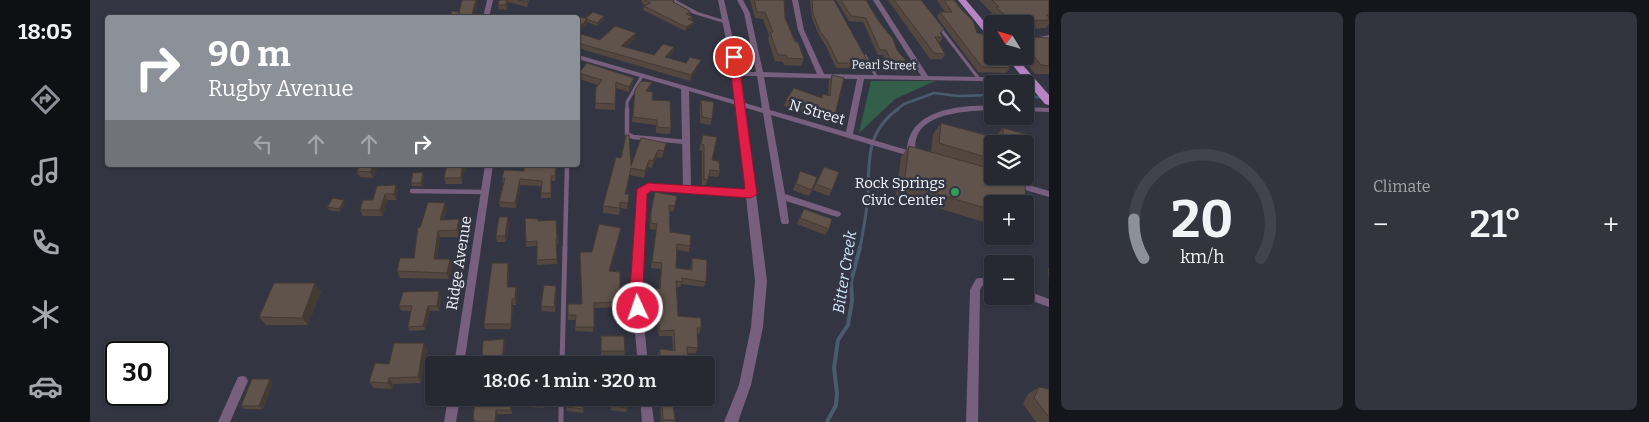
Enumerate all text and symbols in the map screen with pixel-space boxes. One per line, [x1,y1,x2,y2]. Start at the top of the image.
north arrow [984,15,1034,65]
map controls [984,15,1034,305]
text: 18:05 [18,18,72,45]
text: 90 m [208,33,291,75]
icon: right [125,35,190,100]
pin [713,36,755,78]
icon: arrive [720,43,748,71]
street label: Pearl Street [851,57,917,73]
text: Rugby Avenue [208,75,353,102]
button: search [984,75,1034,125]
icon: directions [28,82,63,117]
street label: N Street [787,95,848,129]
icon: left [249,130,277,158]
icon: ahead [302,130,330,158]
icon: ahead [355,130,383,158]
icon: right [408,130,436,158]
button: layers [984,135,1034,185]
icon: music [28,154,63,189]
place label: Rock Springs Civic Center [855,174,945,209]
text: Climate [1373,177,1431,196]
marker: Rock Springs Civic Center [949,186,961,198]
text: 20 [1171,188,1233,251]
button: + [984,195,1034,245]
text: 21° [1470,201,1522,247]
text: − [1373,208,1388,241]
text: + [1603,208,1619,241]
street label: Ridge Avenue [443,215,475,311]
icon: phone [28,225,63,260]
water label: Bitter Creek [829,229,860,315]
text: km/h [1180,246,1224,268]
button: − [984,255,1034,305]
position arrow [611,281,663,333]
icon: climate [28,297,63,332]
speed limit sign: 30 [105,341,170,406]
icon: car [28,369,63,404]
text: 18:06 · 1 min · 320 m [484,369,656,392]

